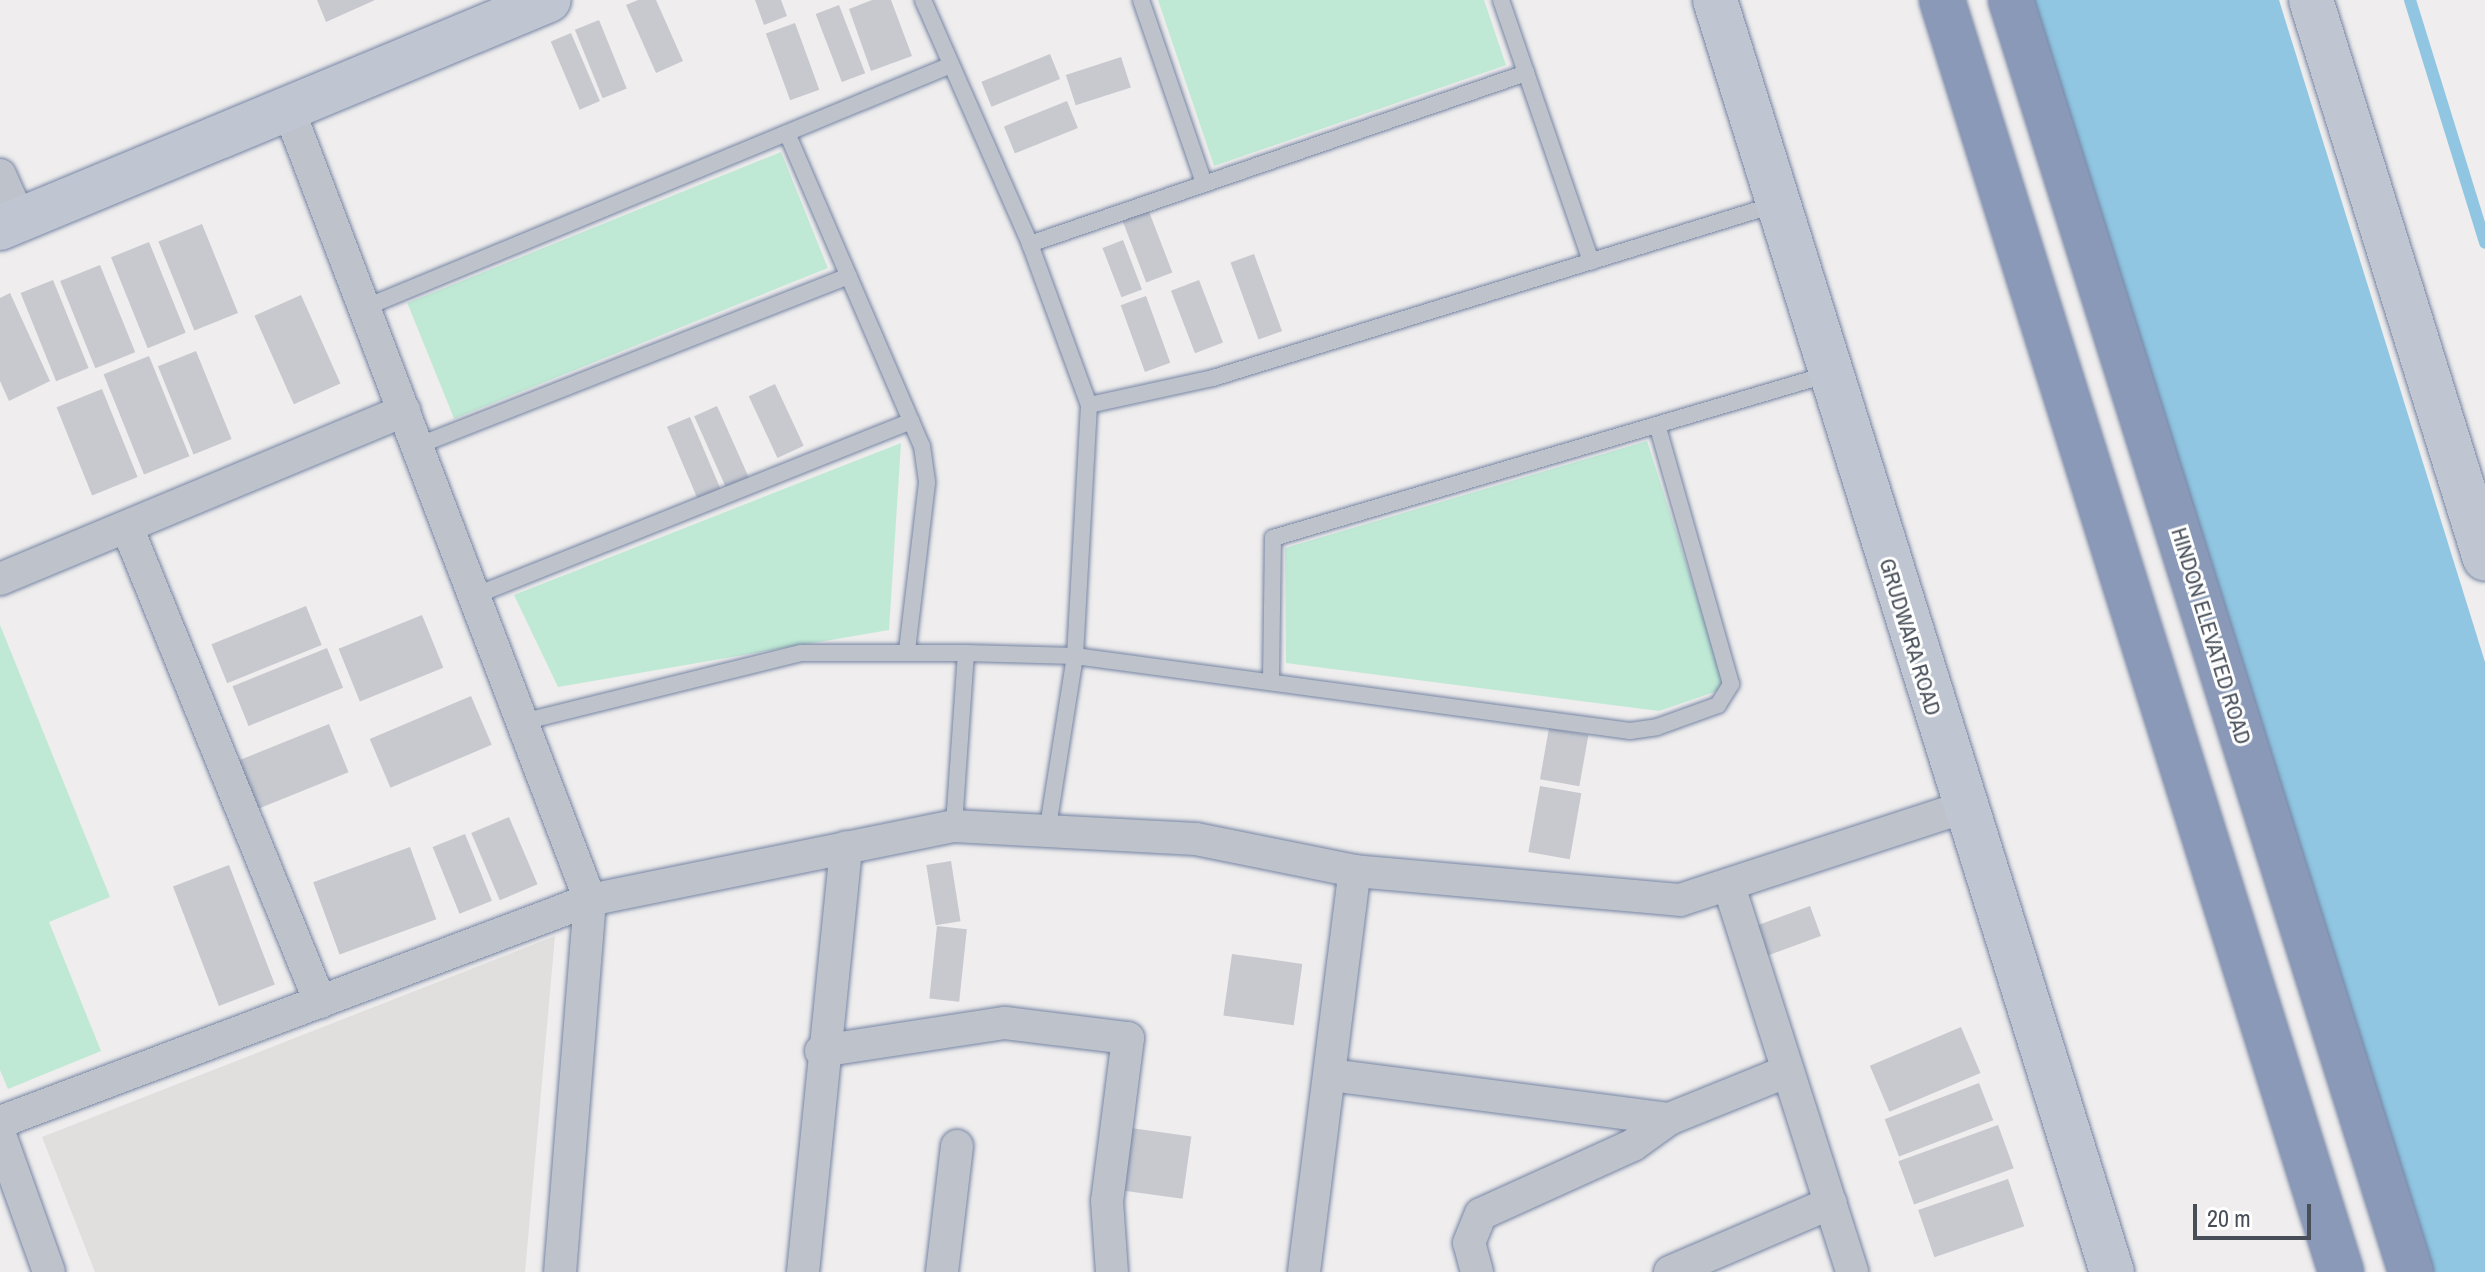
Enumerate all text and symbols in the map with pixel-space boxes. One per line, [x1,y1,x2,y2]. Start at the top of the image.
street label: HINDON ELEVATED ROAD [2165,525,2257,747]
street label: GRUDWARA ROAD [1873,555,1947,719]
scale bar [2197,1188,2315,1238]
text: 20 m [2207,1202,2251,1234]

